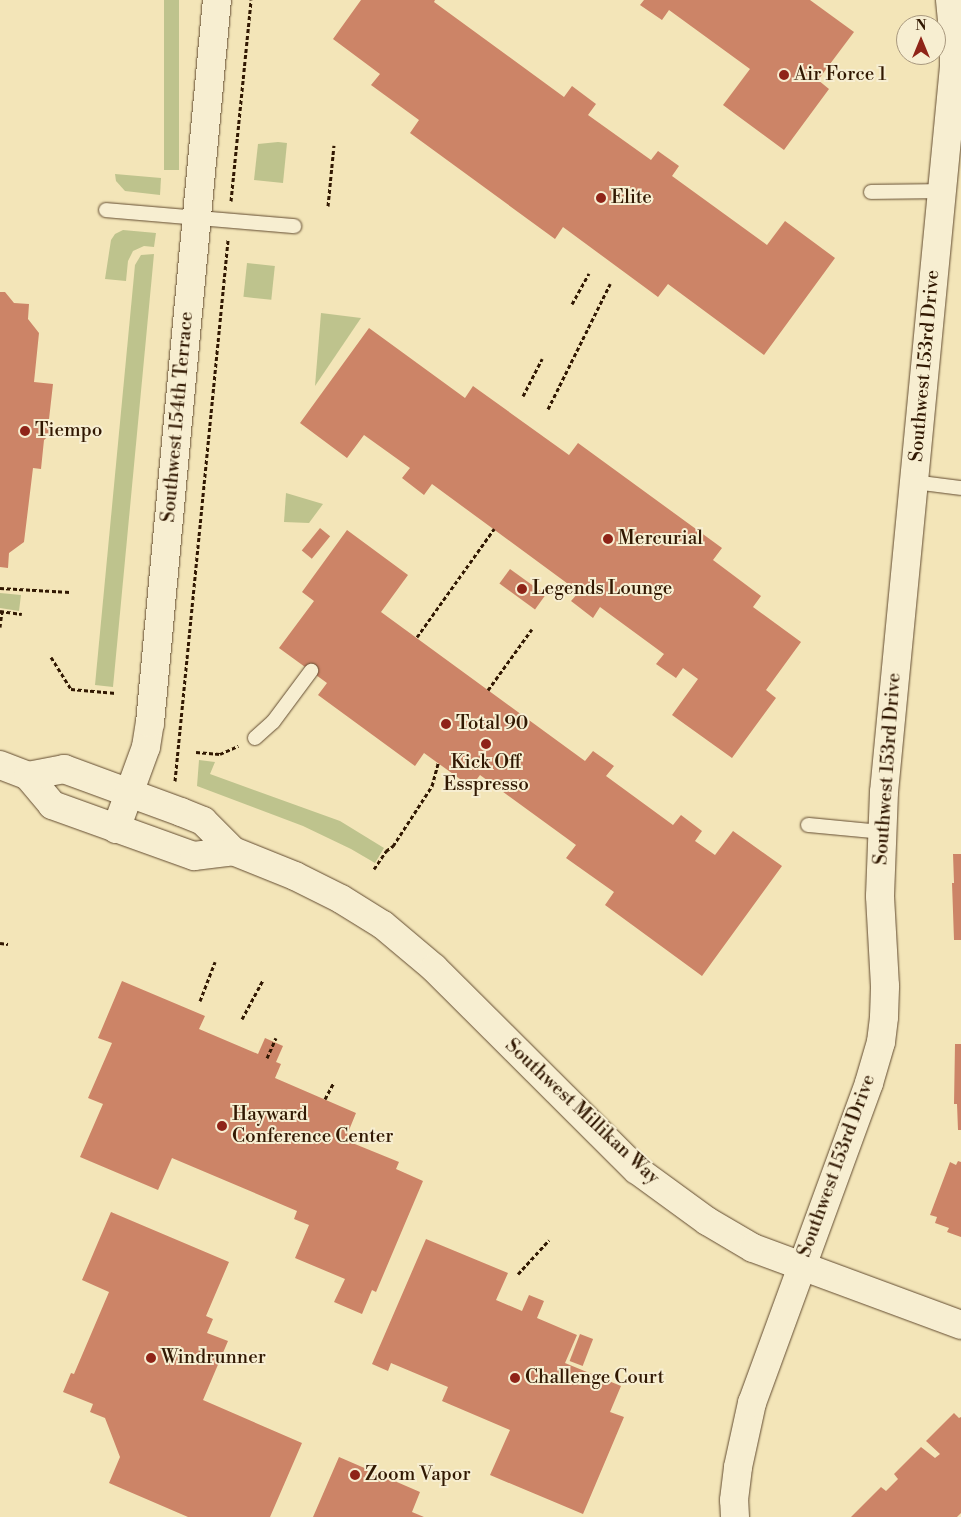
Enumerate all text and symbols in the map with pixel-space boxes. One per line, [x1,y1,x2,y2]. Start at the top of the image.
north arrow [896,15,946,65]
text: N [915,17,927,35]
place label: Air Force 1 [794,64,887,86]
marker: Air Force 1 [778,69,790,81]
place label: Elite [611,187,652,209]
marker: Elite [595,192,607,204]
street label: Southwest 153rd Drive [905,269,945,463]
street label: Southwest 154th Terrace [157,311,199,523]
place label: Tiempo [35,420,102,442]
marker: Tiempo [19,425,31,437]
place label: Mercurial [618,528,703,550]
marker: Mercurial [602,533,614,545]
place label: Legends Lounge [532,578,672,600]
marker: Legends Lounge [516,583,528,595]
street label: Southwest 153rd Drive [870,672,906,866]
place label: Total 90 [456,713,528,735]
marker: Total 90 [440,718,452,730]
marker: Kick Off Esspresso [480,738,492,750]
place label: Kick Off Esspresso [443,752,529,796]
street label: Southwest Millikan Way [500,1034,664,1190]
street label: Southwest 153rd Drive [793,1072,881,1260]
place label: Hayward Conference Center [232,1104,394,1148]
marker: Hayward Conference Center [216,1120,228,1132]
place label: Windrunner [161,1347,266,1369]
marker: Windrunner [145,1352,157,1364]
place label: Challenge Court [525,1367,664,1389]
marker: Challenge Court [509,1372,521,1384]
place label: Zoom Vapor [365,1464,471,1486]
marker: Zoom Vapor [349,1469,361,1481]

